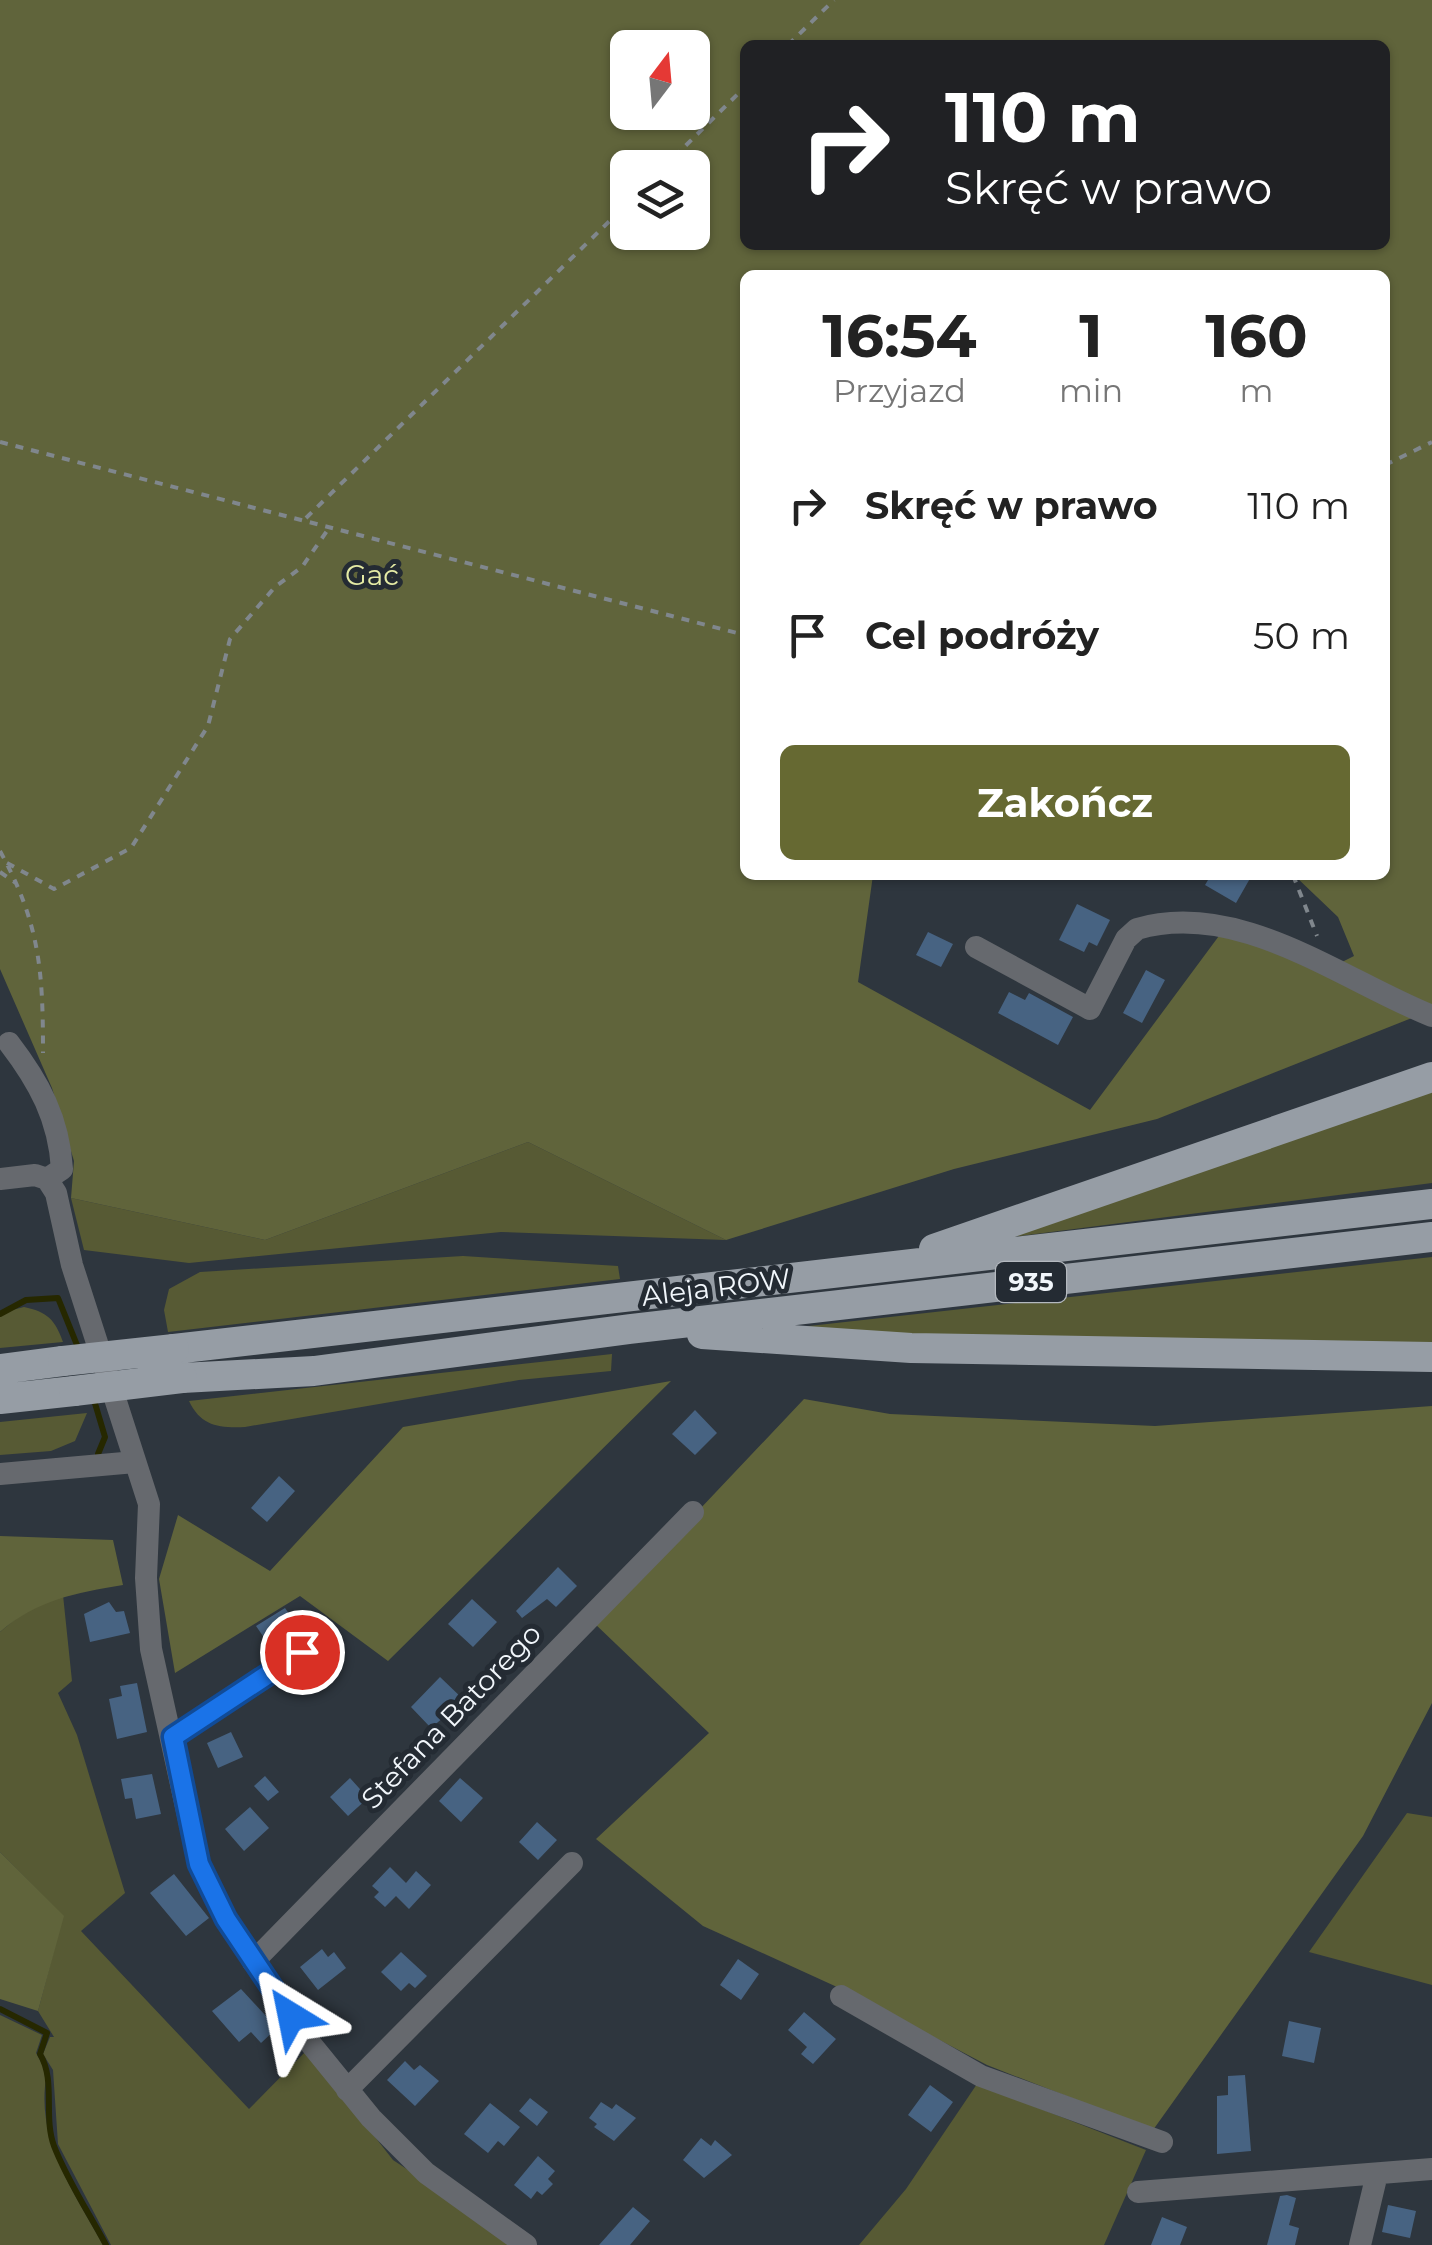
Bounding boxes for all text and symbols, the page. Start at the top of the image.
north arrow [610,30,710,130]
map controls [610,30,710,250]
text: 110 m [945,74,1141,160]
icon: right [780,80,910,210]
button: layers [610,150,710,250]
text: Skręć w prawo [945,160,1272,215]
text: 16:54 [822,299,977,372]
text: 1 [1079,299,1103,372]
text: 160 [1205,299,1308,372]
text: Przyjazd [833,371,966,410]
text: min [1059,371,1123,410]
text: m [1240,371,1274,410]
icon: right [780,478,835,533]
text: Skręć w prawo [865,482,1158,529]
text: 110 m [1247,482,1350,529]
park label: Gać [345,558,399,592]
icon: arrive [780,608,835,663]
text: Cel podróży [865,612,1099,659]
text: 50 m [1253,612,1350,659]
button: Zakończ [780,745,1350,860]
street label: Aleja ROW [639,1261,793,1313]
road number: 935 [996,1262,1066,1302]
pin [260,1610,345,1695]
street label: Stefana Batorego [354,1616,548,1816]
icon: arrive [275,1625,330,1680]
position arrow [239,1964,343,2068]

